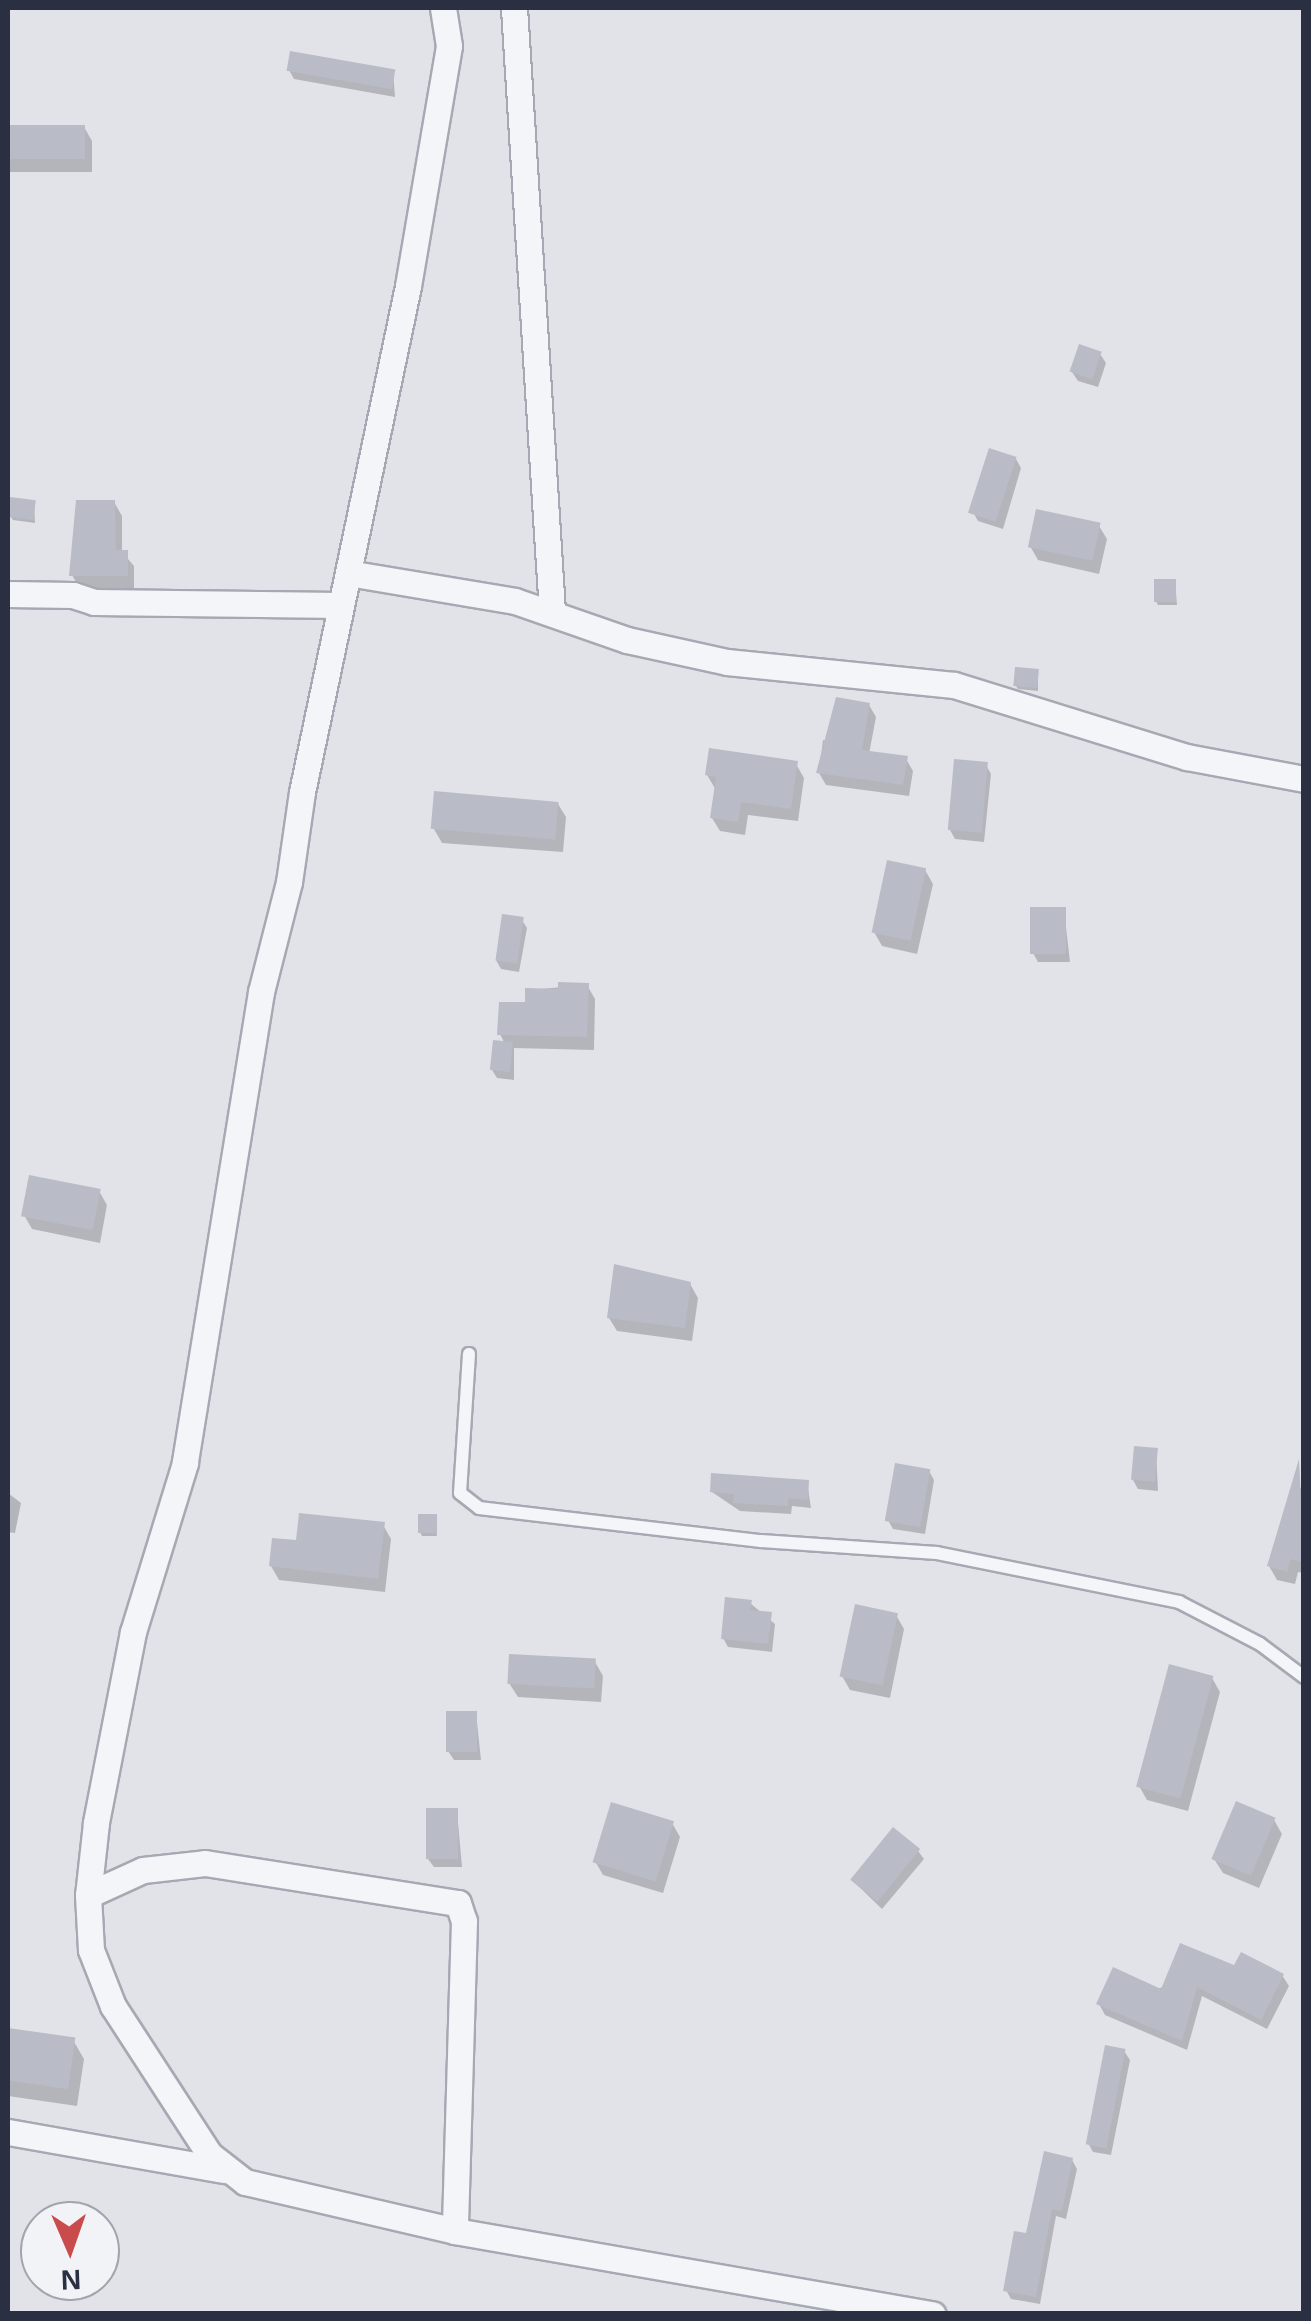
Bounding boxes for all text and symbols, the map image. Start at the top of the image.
north arrow [20,2201,120,2301]
text: N [60,2264,82,2295]

